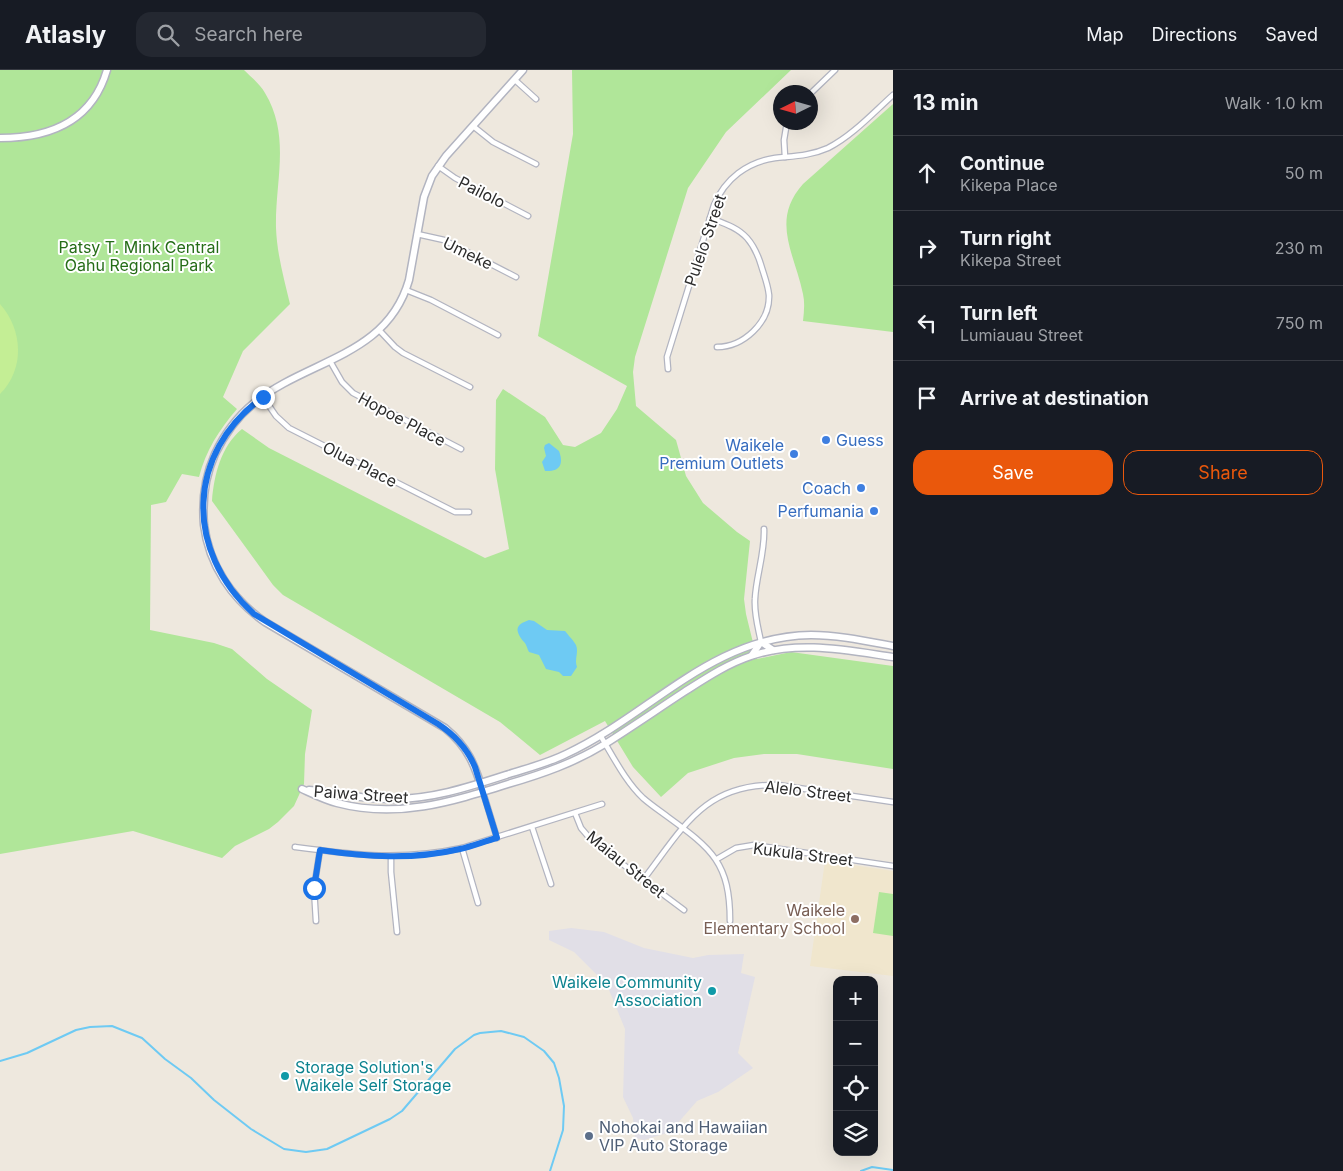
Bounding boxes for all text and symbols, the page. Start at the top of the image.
search box [136,12,486,57]
text: Atlasly [25,20,106,49]
icon: search [154,21,182,49]
text: Search here [194,23,303,46]
text: Map [1086,24,1124,45]
text: Directions [1152,24,1237,45]
text: Saved [1265,24,1318,45]
north arrow [773,85,818,130]
text: 13 min [913,90,979,115]
text: Walk · 1.0 km [1225,93,1323,113]
text: Continue [960,152,1045,175]
icon: ahead [913,159,941,187]
text: 50 m [1285,163,1323,183]
street label: Pailolo [455,172,509,212]
text: Kikepa Place [960,175,1058,195]
street label: Pulelo Street [680,191,730,289]
text: Turn right [960,227,1051,250]
street label: Umeke [440,232,496,274]
icon: right [913,234,941,262]
park label: Patsy T. Mink Central Oahu Regional Park [59,237,219,275]
text: 230 m [1275,238,1323,258]
text: Kikepa Street [960,250,1061,270]
text: Turn left [960,302,1038,325]
icon: left [913,309,941,337]
text: 750 m [1276,313,1323,333]
text: Lumiauau Street [960,325,1083,345]
icon: arrive [913,384,941,412]
route end [252,386,275,409]
text: Arrive at destination [960,387,1149,410]
street label: Hopoe Place [355,388,449,450]
place label: Guess [836,430,884,450]
marker: Guess [820,434,832,446]
place label: Waikele Premium Outlets [659,435,784,473]
street label: Olua Place [320,437,400,491]
marker: Waikele Premium Outlets [788,448,800,460]
button: Save [913,450,1113,495]
button: Share [1123,450,1323,495]
place label: Coach [802,478,851,498]
marker: Coach [855,482,867,494]
place label: Perfumania [778,501,864,521]
marker: Perfumania [868,505,880,517]
street label: Alelo Street [763,776,853,806]
street label: Paiwa Street [313,781,409,807]
street label: Maiau Street [583,826,669,902]
street label: Kukula Street [752,838,854,870]
route start [303,877,326,900]
place label: Waikele Elementary School [703,900,845,938]
marker: Waikele Elementary School [849,913,861,925]
place label: Waikele Community Association [552,972,702,1010]
map controls [833,976,878,1156]
button: + [833,976,878,1021]
marker: Waikele Community Association [706,985,718,997]
button: − [833,1021,878,1066]
place label: Storage Solution's Waikele Self Storage [295,1057,451,1095]
button: locate [833,1066,878,1111]
marker: Storage Solution's Waikele Self Storage [279,1070,291,1082]
button: layers [833,1111,878,1156]
place label: Nohokai and Hawaiian VIP Auto Storage [599,1117,768,1155]
marker: Nohokai and Hawaiian VIP Auto Storage [583,1130,595,1142]

